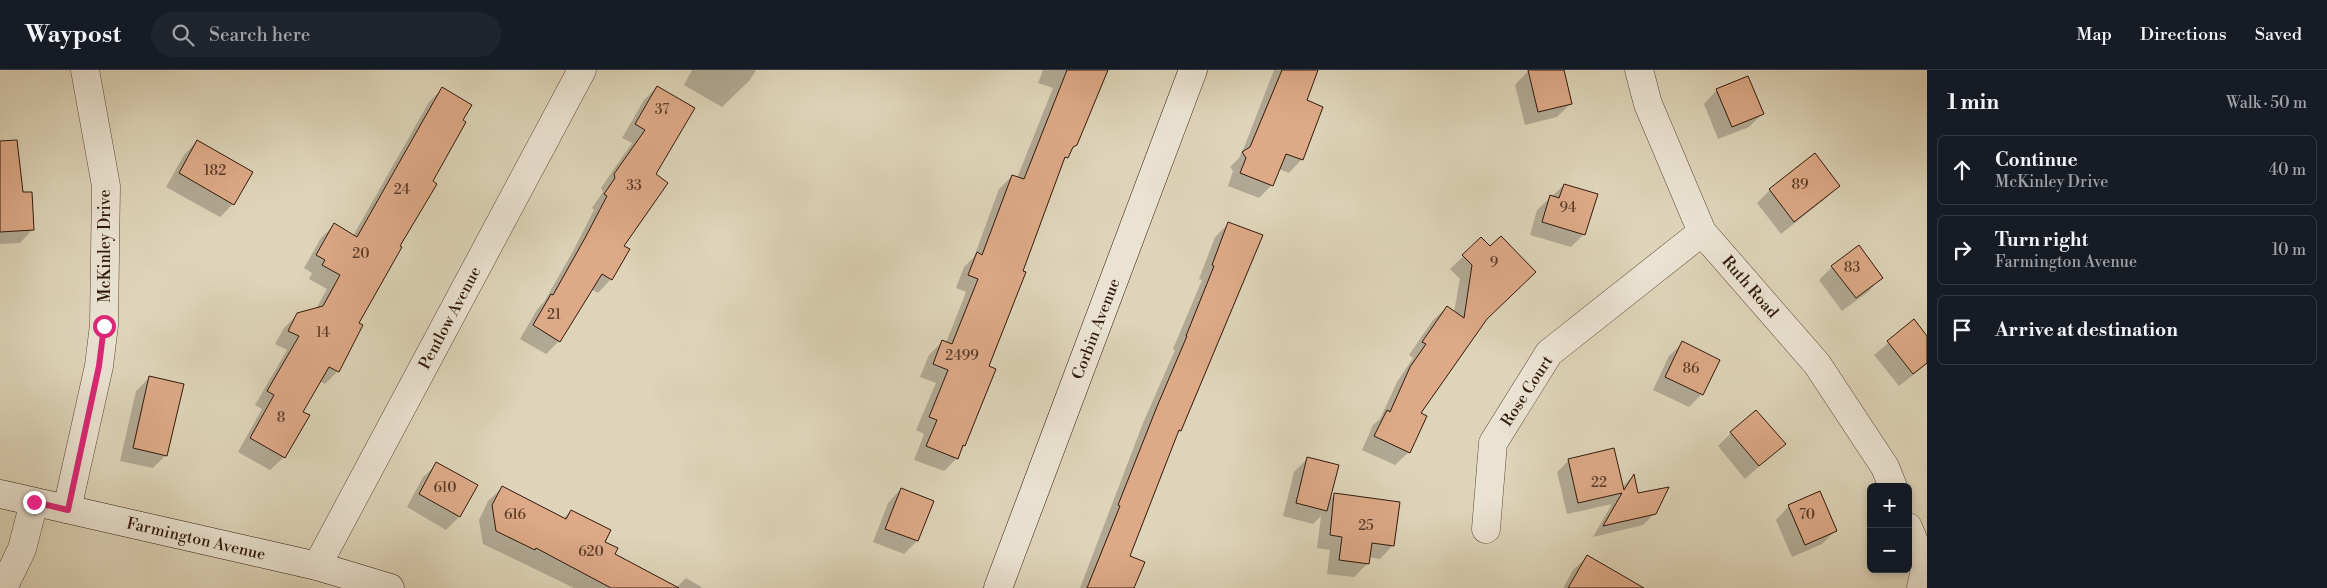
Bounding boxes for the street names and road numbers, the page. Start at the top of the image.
street label: McKinley Drive [95,189,115,303]
street label: Ruth Road [1718,252,1782,322]
street label: Pentlow Avenue [414,263,486,373]
street label: Corbin Avenue [1068,276,1124,382]
street label: Rose Court [1497,352,1557,430]
street label: Farmington Avenue [125,513,267,565]

